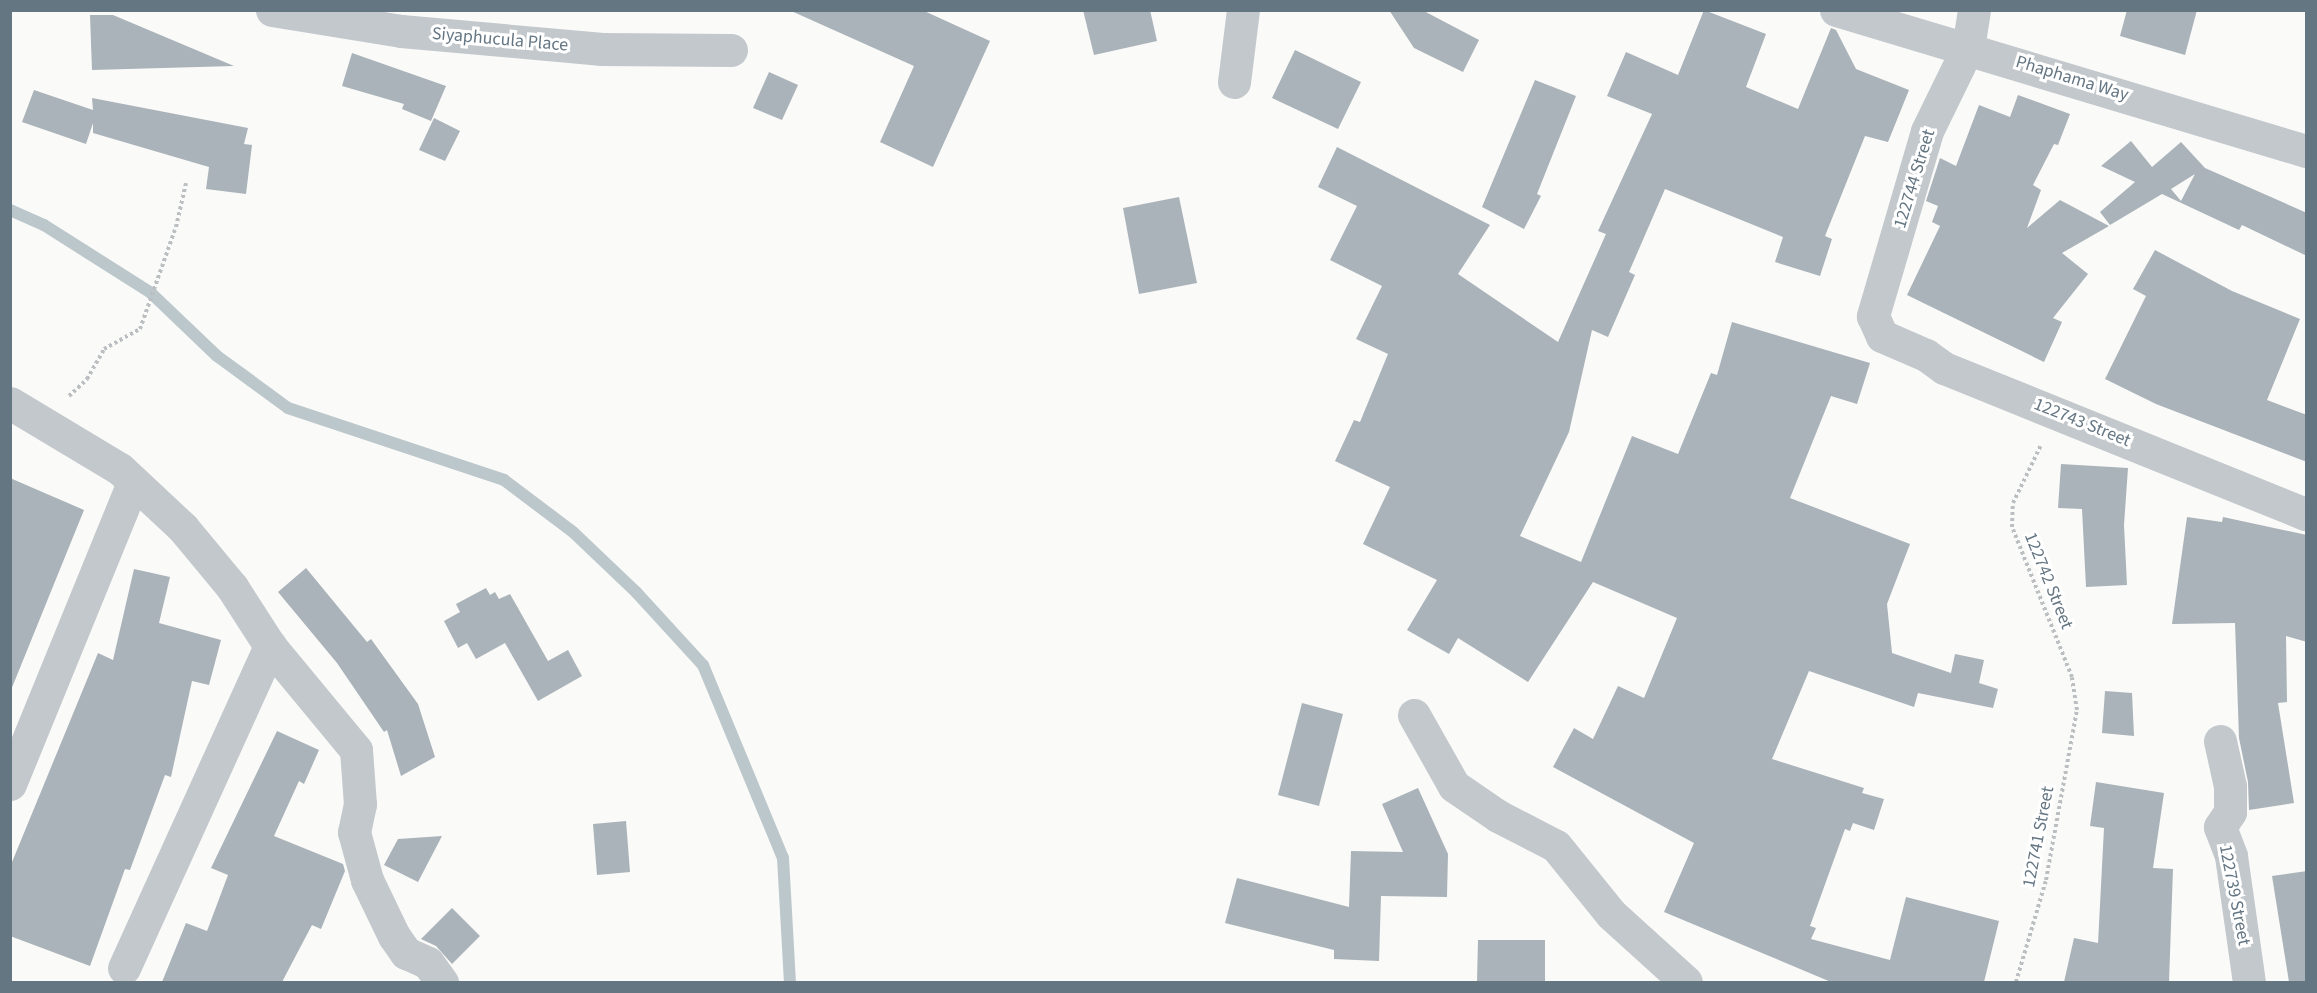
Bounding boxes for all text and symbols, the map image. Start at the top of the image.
street label: Siyaphucula Place [431,23,569,57]
street label: Phaphama Way [2013,52,2131,106]
street label: 122744 Street [1890,127,1940,231]
street label: 122743 Street [2030,394,2134,452]
street label: 122742 Street [2019,529,2077,633]
street label: 122741 Street [2019,785,2059,889]
street label: 122739 Street [2214,843,2254,947]

